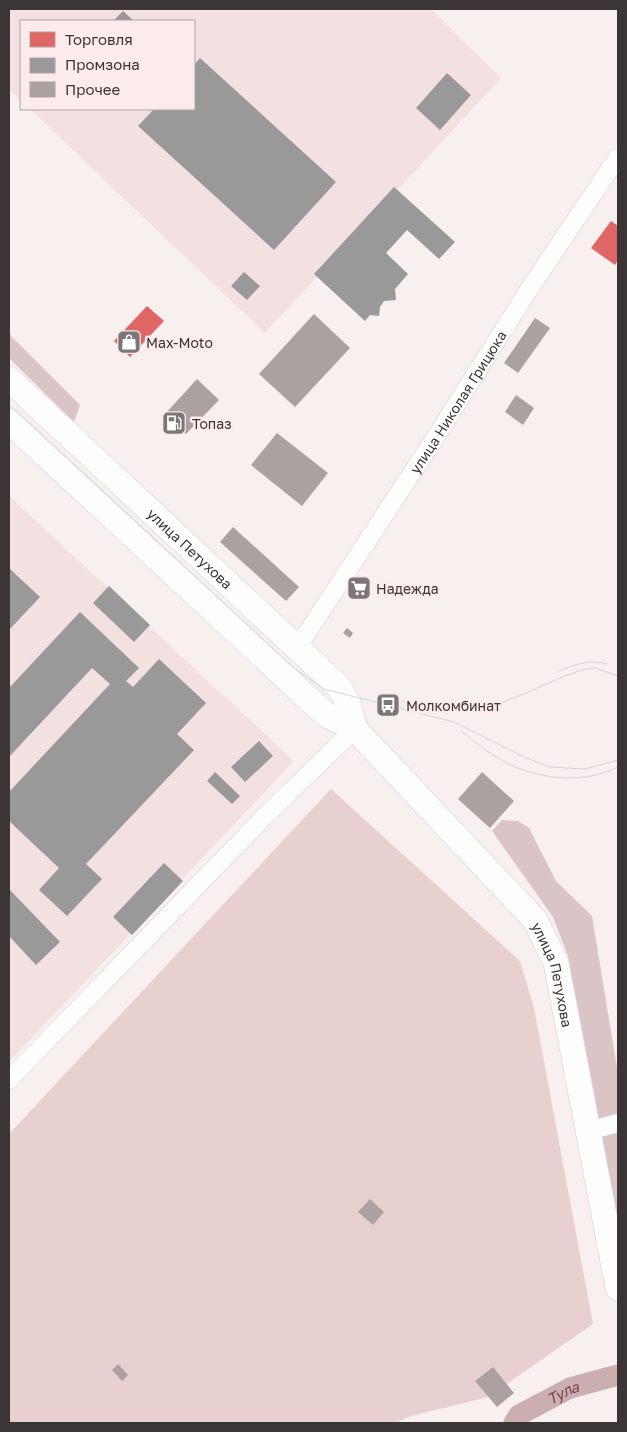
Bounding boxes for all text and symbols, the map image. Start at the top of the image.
legend [20,20,195,110]
text: Торговля [65,30,133,48]
text: Промзона [65,55,140,73]
text: Прочее [65,80,121,98]
street label: улица Николая Грицюка [406,327,509,476]
shop icon: Max-Moto [116,329,142,355]
place label: Max-Moto [146,334,213,351]
fuel station icon: Топаз [161,410,187,436]
place label: Топаз [192,415,231,432]
street label: улица Петухова [144,505,236,592]
supermarket icon: Надежда [346,575,372,601]
place label: Надежда [376,580,439,597]
bus stop icon: Молкомбинат [375,692,401,718]
place label: Молкомбинат [406,697,501,714]
street label: улица Петухова [529,919,577,1029]
water label: Тула [544,1377,581,1408]

